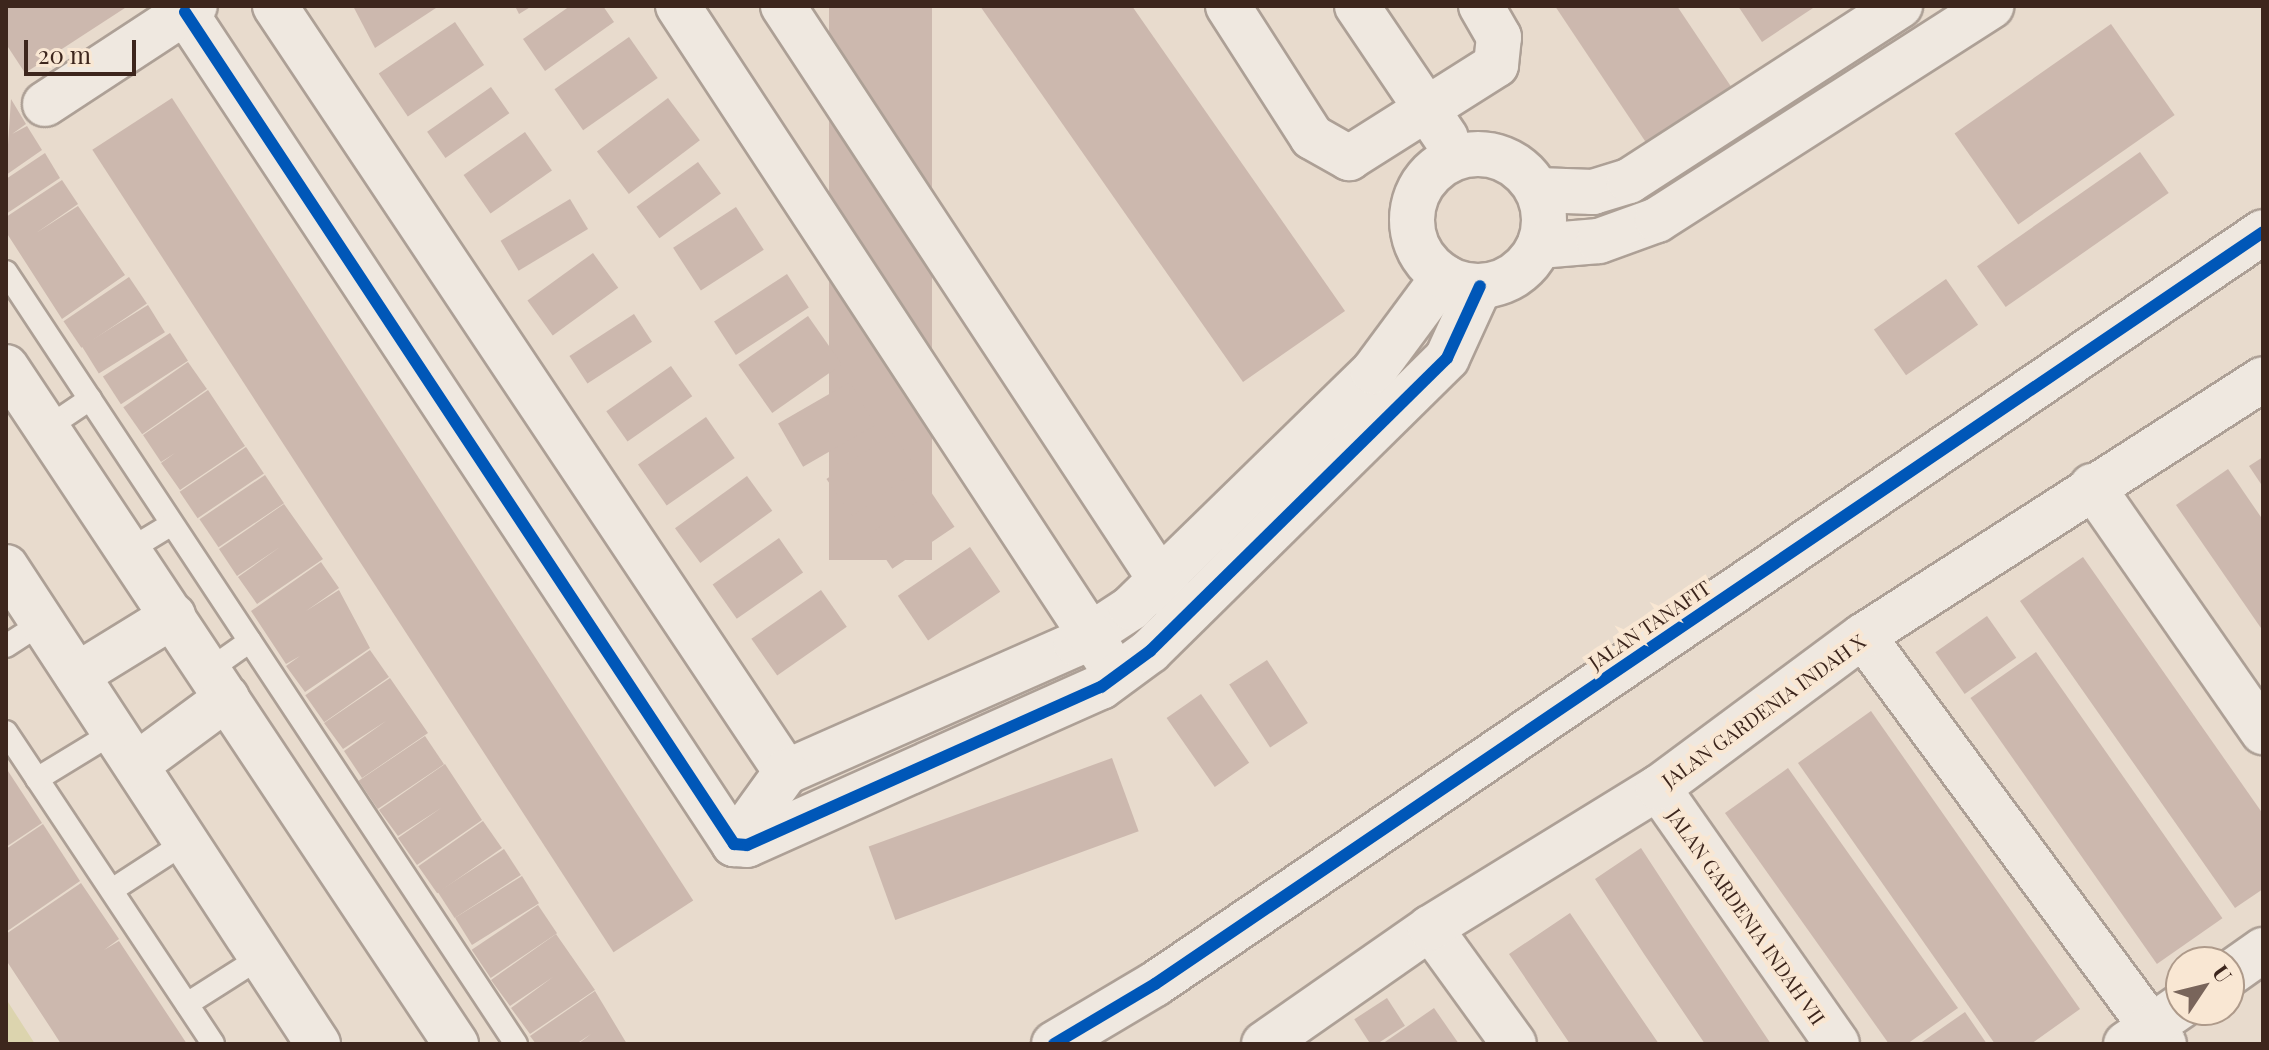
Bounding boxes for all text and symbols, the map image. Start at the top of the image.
scale bar [28,24,140,74]
text: 20 m [38,38,91,70]
street label: JALAN TANAFIT [1583,574,1715,674]
street label: JALAN GARDENIA INDAH X [1657,628,1869,792]
street label: JALAN GARDENIA INDAH VII [1663,803,1831,1029]
north arrow [2165,946,2245,1026]
text: U [2206,959,2240,988]

